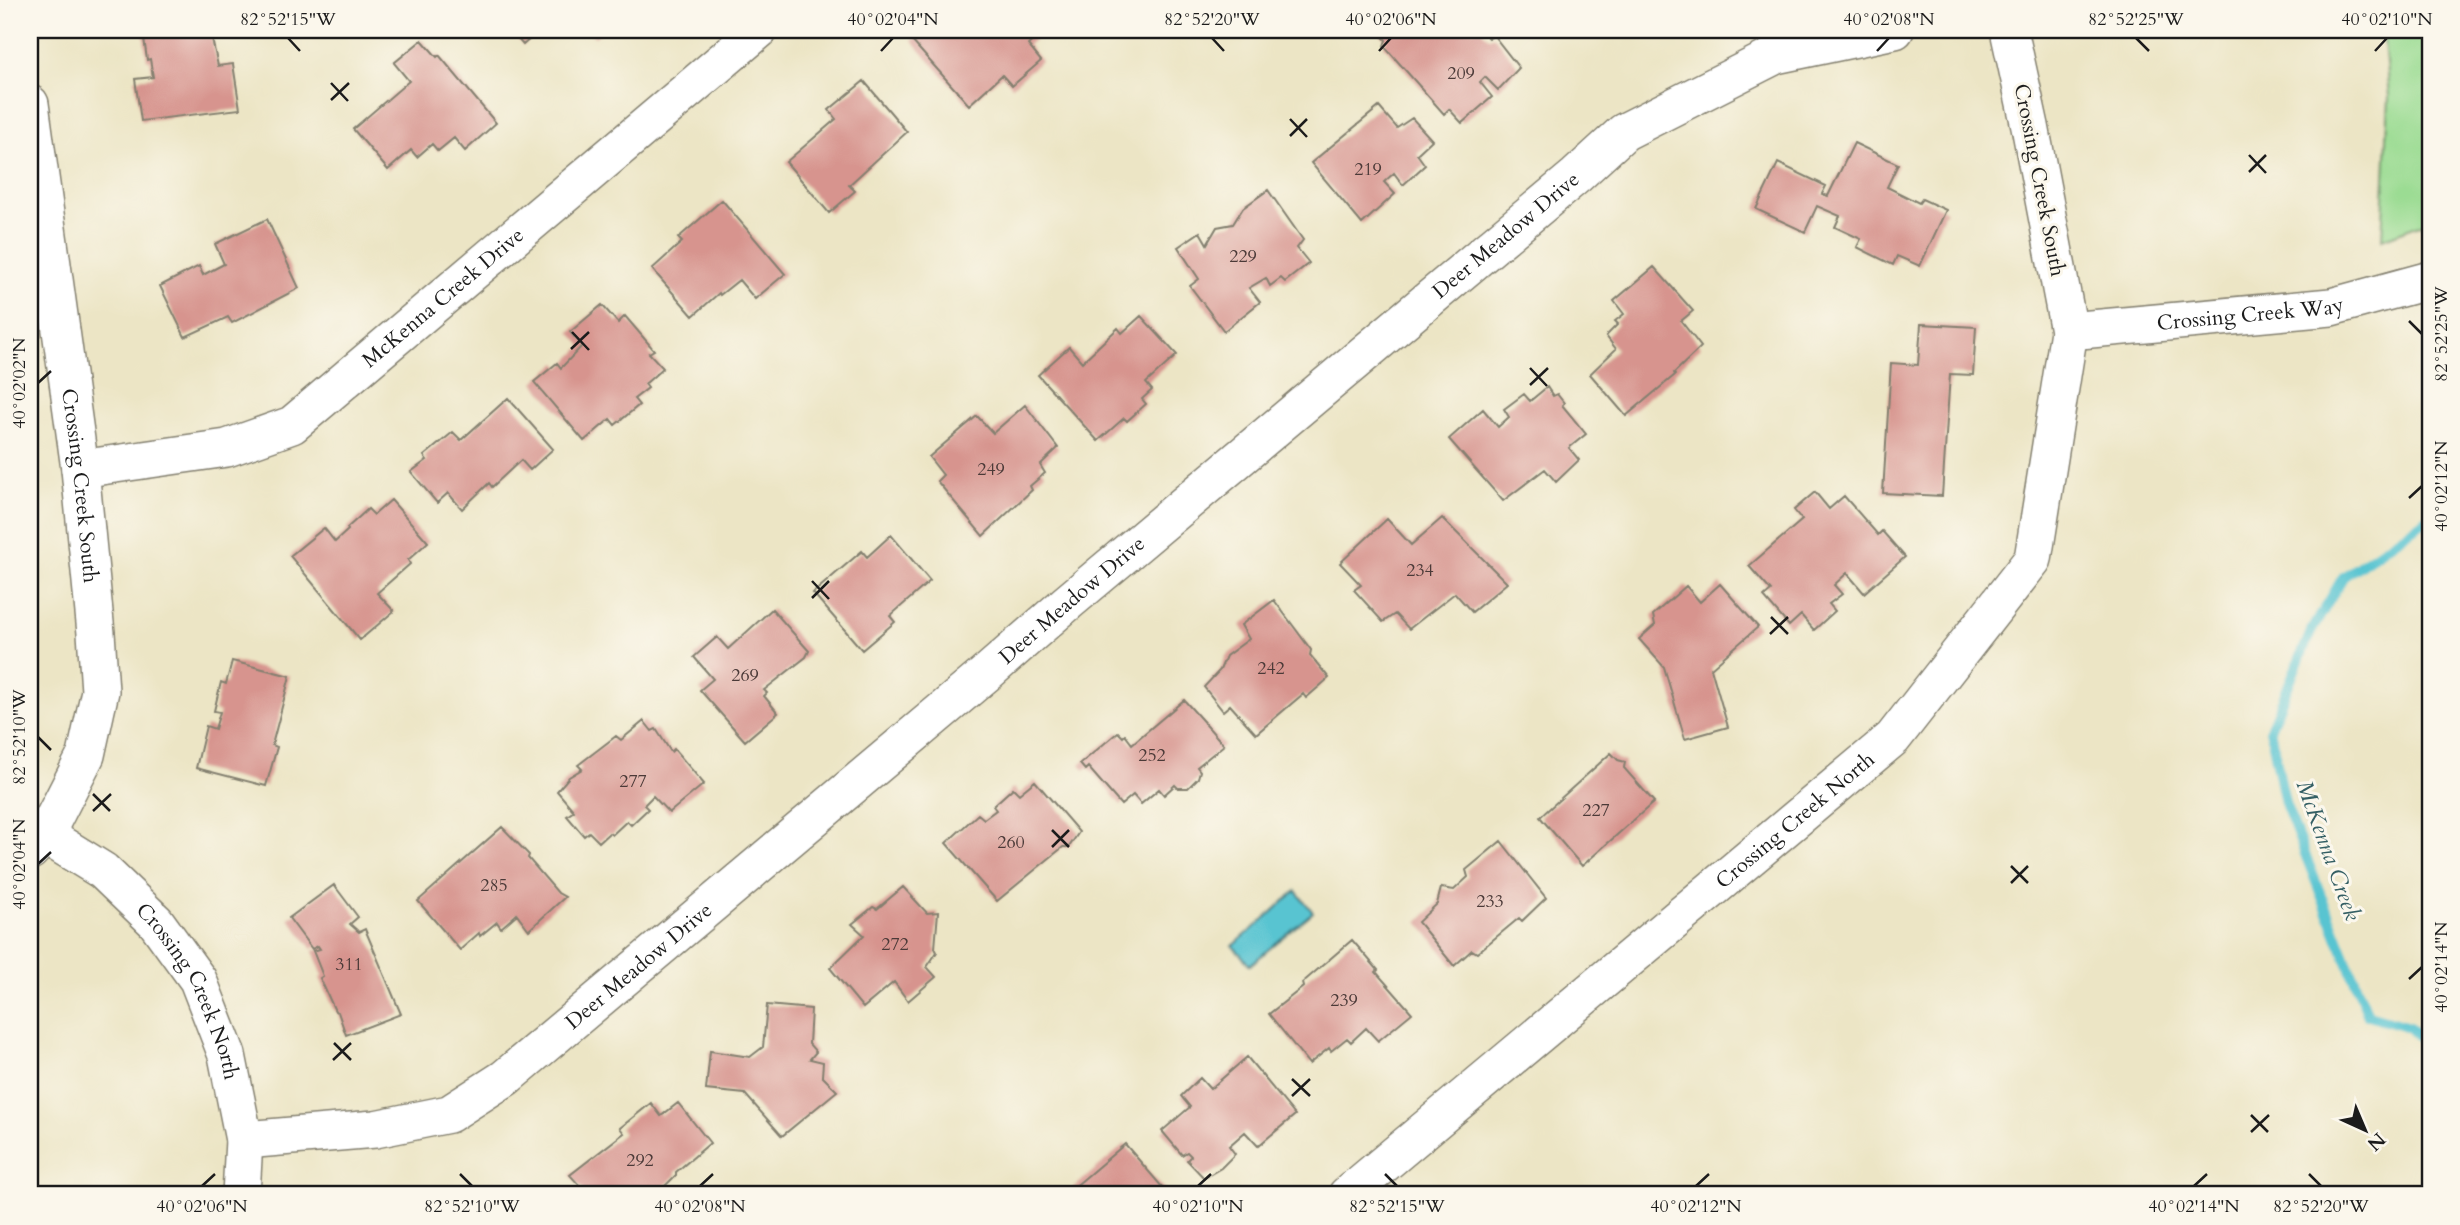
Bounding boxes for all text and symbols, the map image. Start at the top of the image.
text: 82°52'15"W [240,7,336,32]
text: 40°02'04"N [847,7,939,32]
text: 82°52'20"W [1164,7,1260,32]
text: 40°02'06"N [1345,7,1437,32]
text: 40°02'08"N [1843,7,1935,32]
text: 82°52'25"W [2088,7,2184,32]
text: 40°02'10"N [2341,7,2433,32]
house number: 209 [1447,61,1475,86]
street label: Crossing Creek South [2007,81,2072,279]
house number: 219 [1354,157,1382,182]
street label: Deer Meadow Drive [1426,165,1586,306]
street label: McKenna Creek Drive [356,221,530,375]
house number: 229 [1229,244,1257,269]
text: 82°52'25"W [2429,286,2454,382]
street label: Crossing Creek Way [2156,290,2347,338]
text: 40°02'02"N [7,337,32,429]
street label: Crossing Creek South [54,387,105,585]
text: 40°02'12"N [2429,440,2454,532]
house number: 249 [977,457,1005,482]
street label: Deer Meadow Drive [993,530,1151,671]
house number: 234 [1406,558,1434,583]
house number: 242 [1257,656,1285,681]
house number: 269 [731,663,759,688]
text: 82°52'10"W [7,689,32,785]
house number: 252 [1138,743,1166,768]
street label: Crossing Creek North [1709,745,1881,896]
house number: 277 [619,769,647,794]
water label: McKenna Creek [2289,776,2369,925]
house number: 227 [1582,798,1610,823]
text: 40°02'04"N [7,818,32,910]
house number: 260 [997,830,1025,855]
house number: 285 [480,873,508,898]
house number: 233 [1476,889,1504,914]
street label: Crossing Creek North [129,896,246,1083]
street label: Deer Meadow Drive [559,896,719,1036]
text: 40°02'14"N [2429,921,2454,1013]
house number: 272 [881,932,909,957]
house number: 311 [335,952,363,977]
house number: 239 [1330,988,1358,1013]
north arrow [2330,1096,2400,1166]
text: N [2361,1126,2391,1157]
house number: 292 [626,1148,654,1173]
text: 40°02'06"N [156,1194,248,1219]
text: 82°52'10"W [424,1194,520,1219]
text: 40°02'08"N [654,1194,746,1219]
text: 40°02'10"N [1152,1194,1244,1219]
text: 82°52'15"W [1349,1194,1445,1219]
text: 40°02'12"N [1650,1194,1742,1219]
text: 40°02'14"N [2148,1194,2240,1219]
text: 82°52'20"W [2273,1194,2369,1219]

